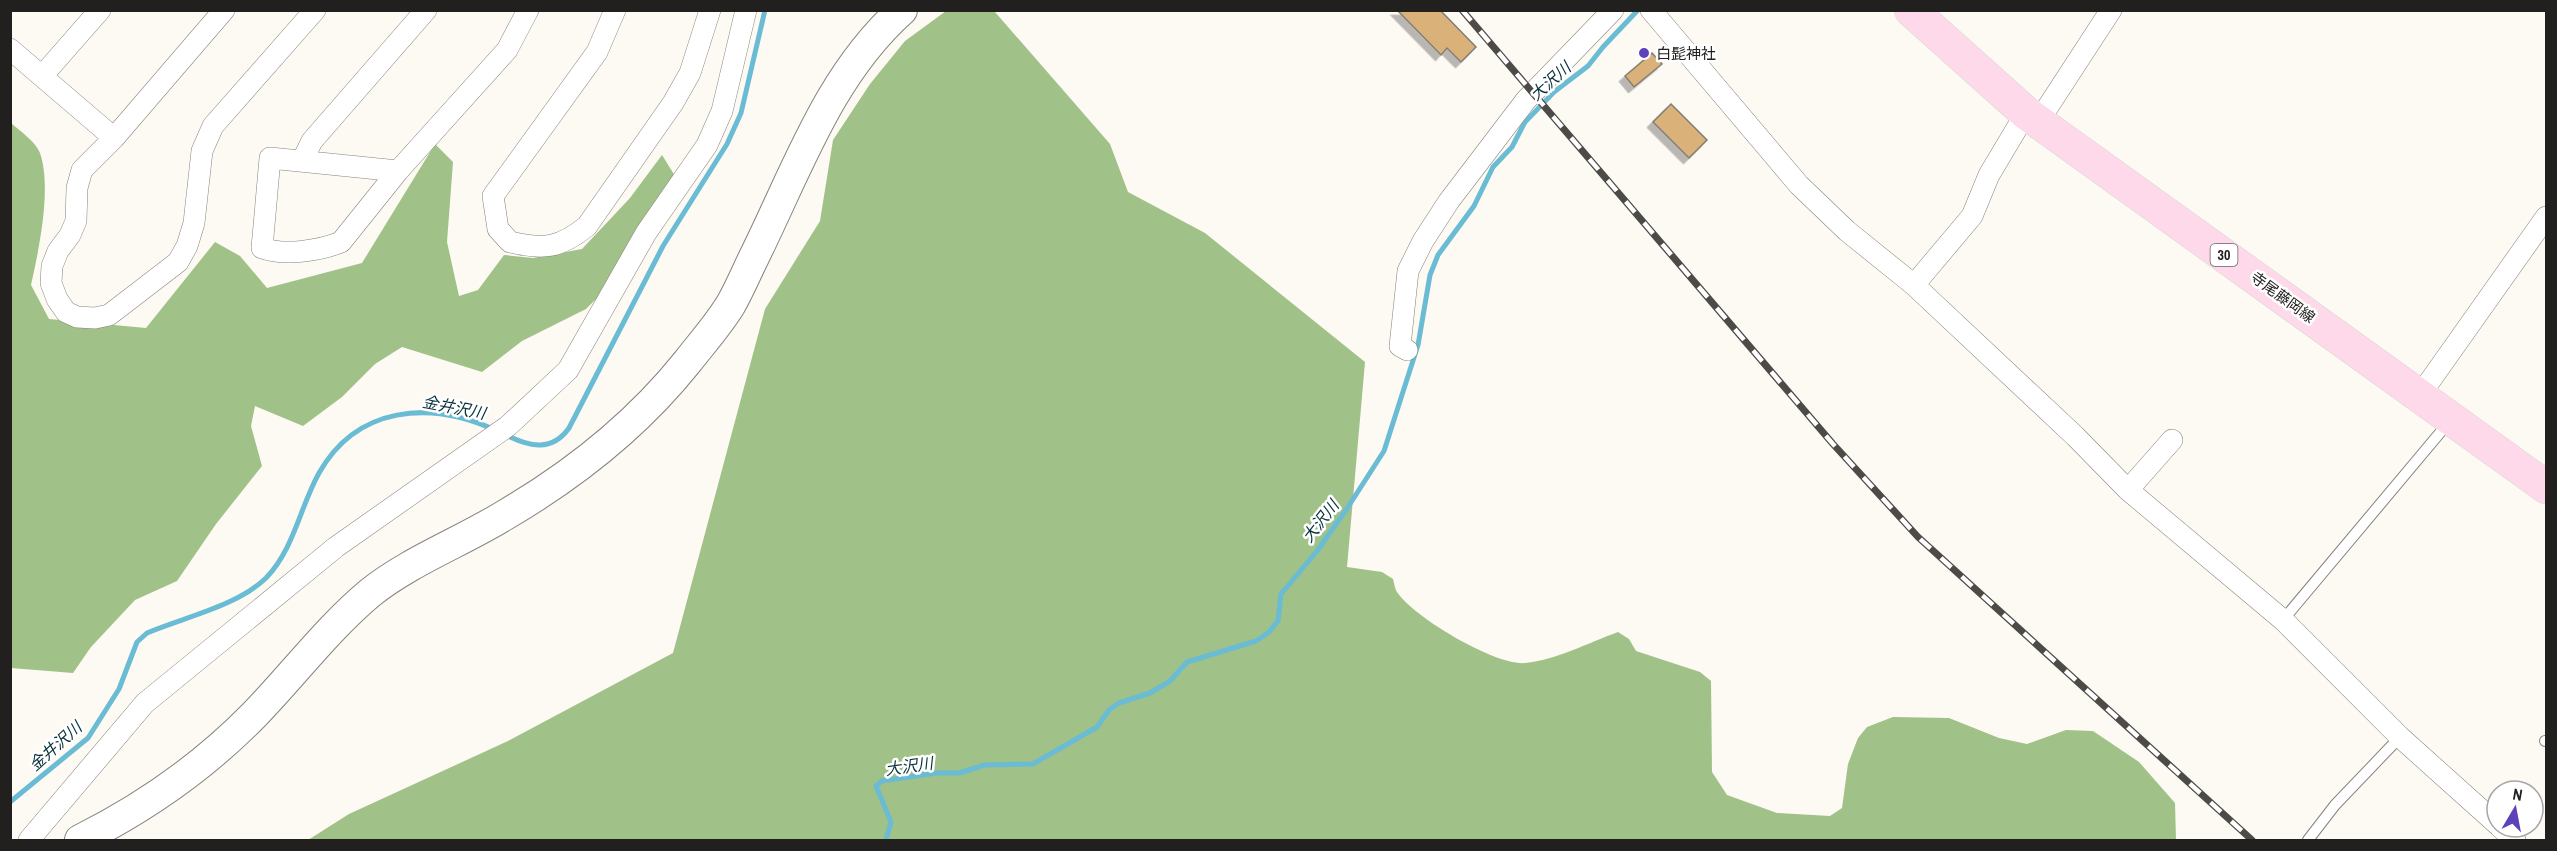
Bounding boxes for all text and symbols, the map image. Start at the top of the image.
place label: 白髭神社 [1656,43,1716,64]
marker: 白髭神社 [1637,46,1651,60]
water label: 大沢川 [1525,55,1577,105]
road number: 30 [2210,244,2238,266]
street label: 寺尾藤岡線 [2246,266,2320,328]
water label: 金井沢川 [420,390,489,424]
water label: 大沢川 [1297,494,1345,547]
water label: 金井沢川 [24,715,88,776]
water label: 大沢川 [884,751,936,780]
north arrow [2485,779,2545,839]
text: N [2511,783,2524,806]

